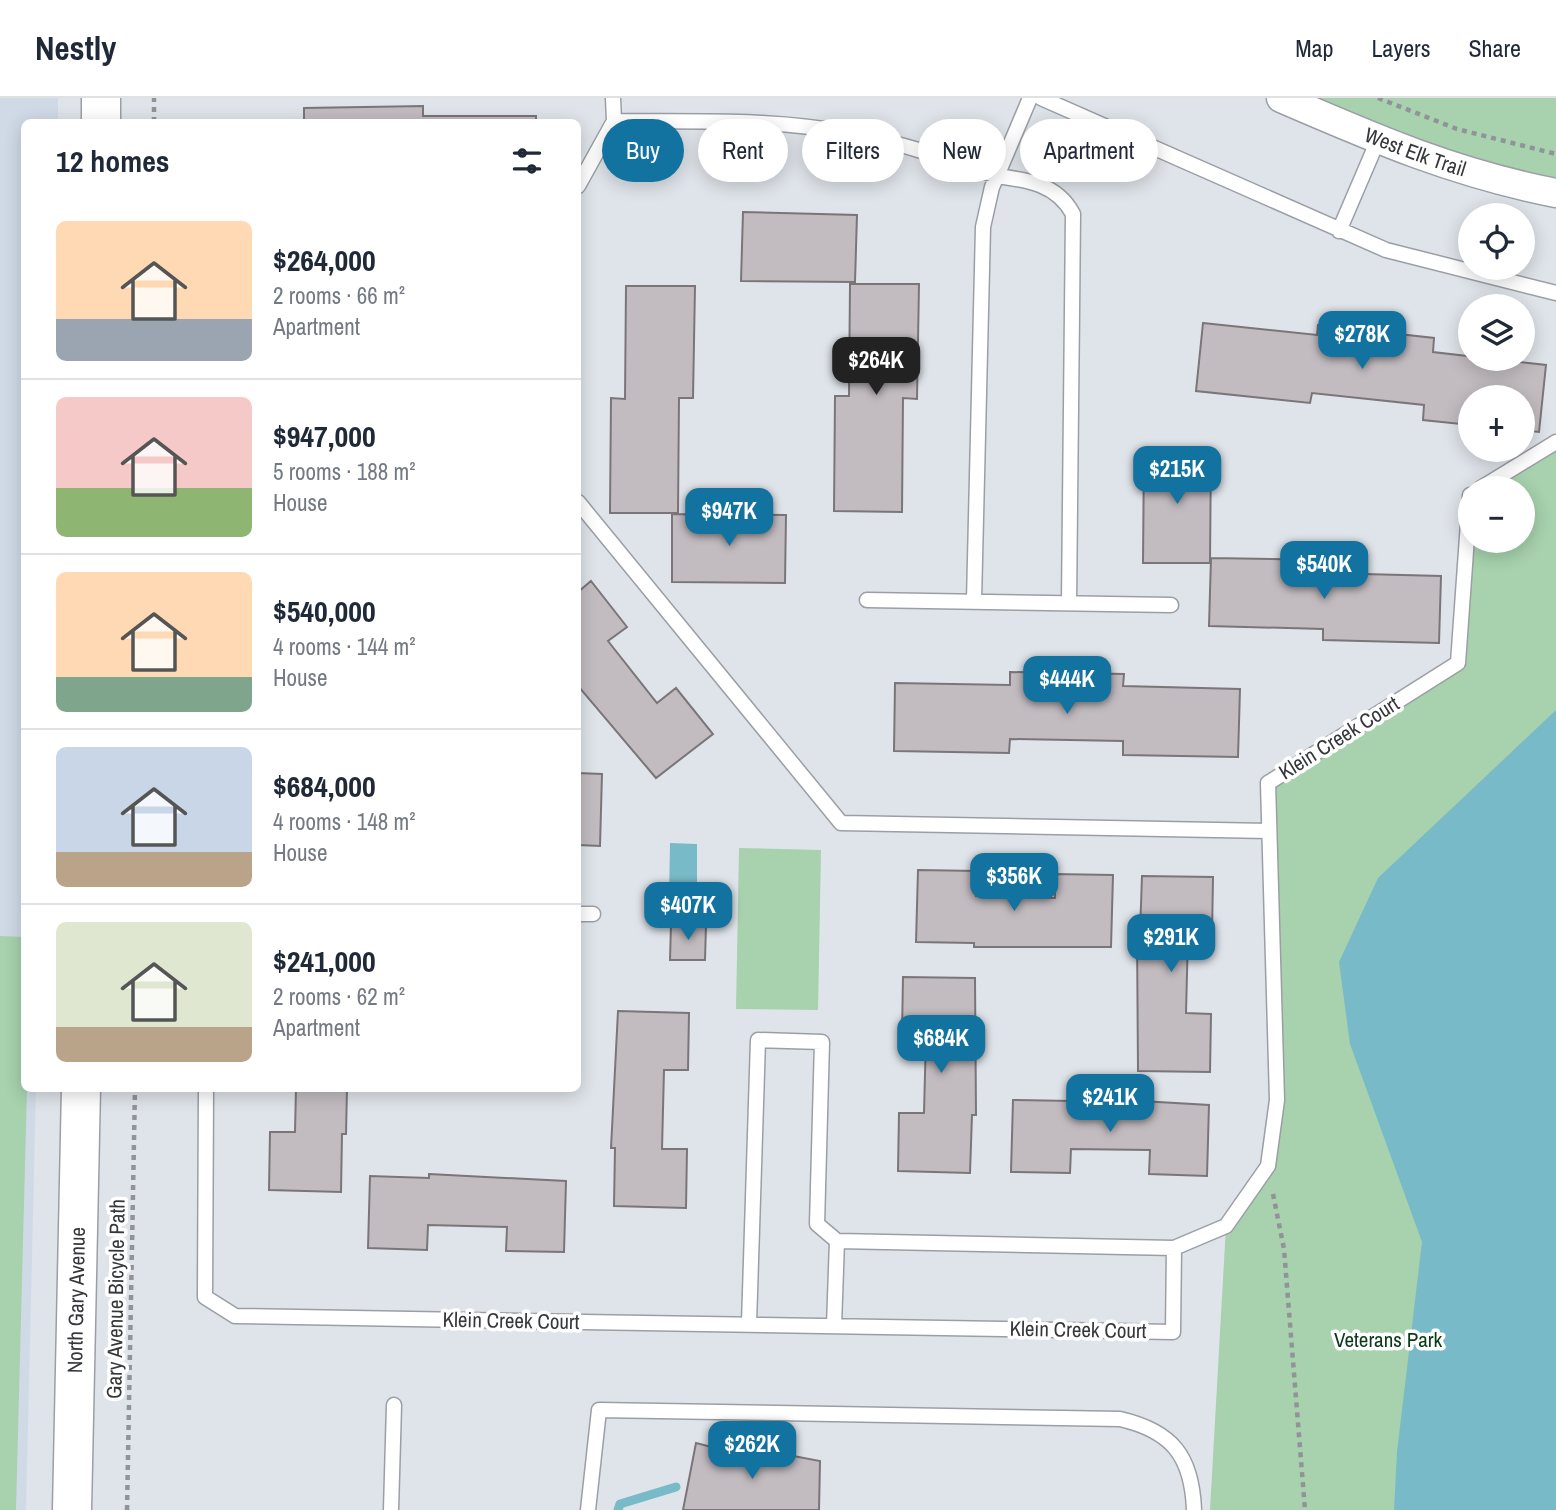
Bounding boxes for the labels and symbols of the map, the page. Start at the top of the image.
street label: West Elk Trail [1361,120,1470,183]
pin: $278K [1313,312,1411,371]
pin: $264K [827,338,925,397]
pin: $215K [1128,446,1226,506]
pin: $947K [680,489,778,548]
pin: $540K [1275,542,1373,601]
pin: $444K [1018,656,1116,716]
street label: Klein Creek Court [1273,689,1405,786]
pin: $356K [965,854,1063,913]
pin: $407K [639,882,737,942]
pin: $291K [1122,914,1220,974]
pin: $684K [892,1016,990,1075]
pin: $241K [1061,1074,1159,1134]
street label: Gary Avenue Bicycle Path [99,1199,132,1399]
street label: North Gary Avenue [60,1227,92,1373]
street label: Klein Creek Court [442,1305,580,1336]
street label: Klein Creek Court [1009,1314,1147,1345]
park label: Veterans Park [1334,1325,1442,1354]
pin: $262K [703,1422,801,1481]

